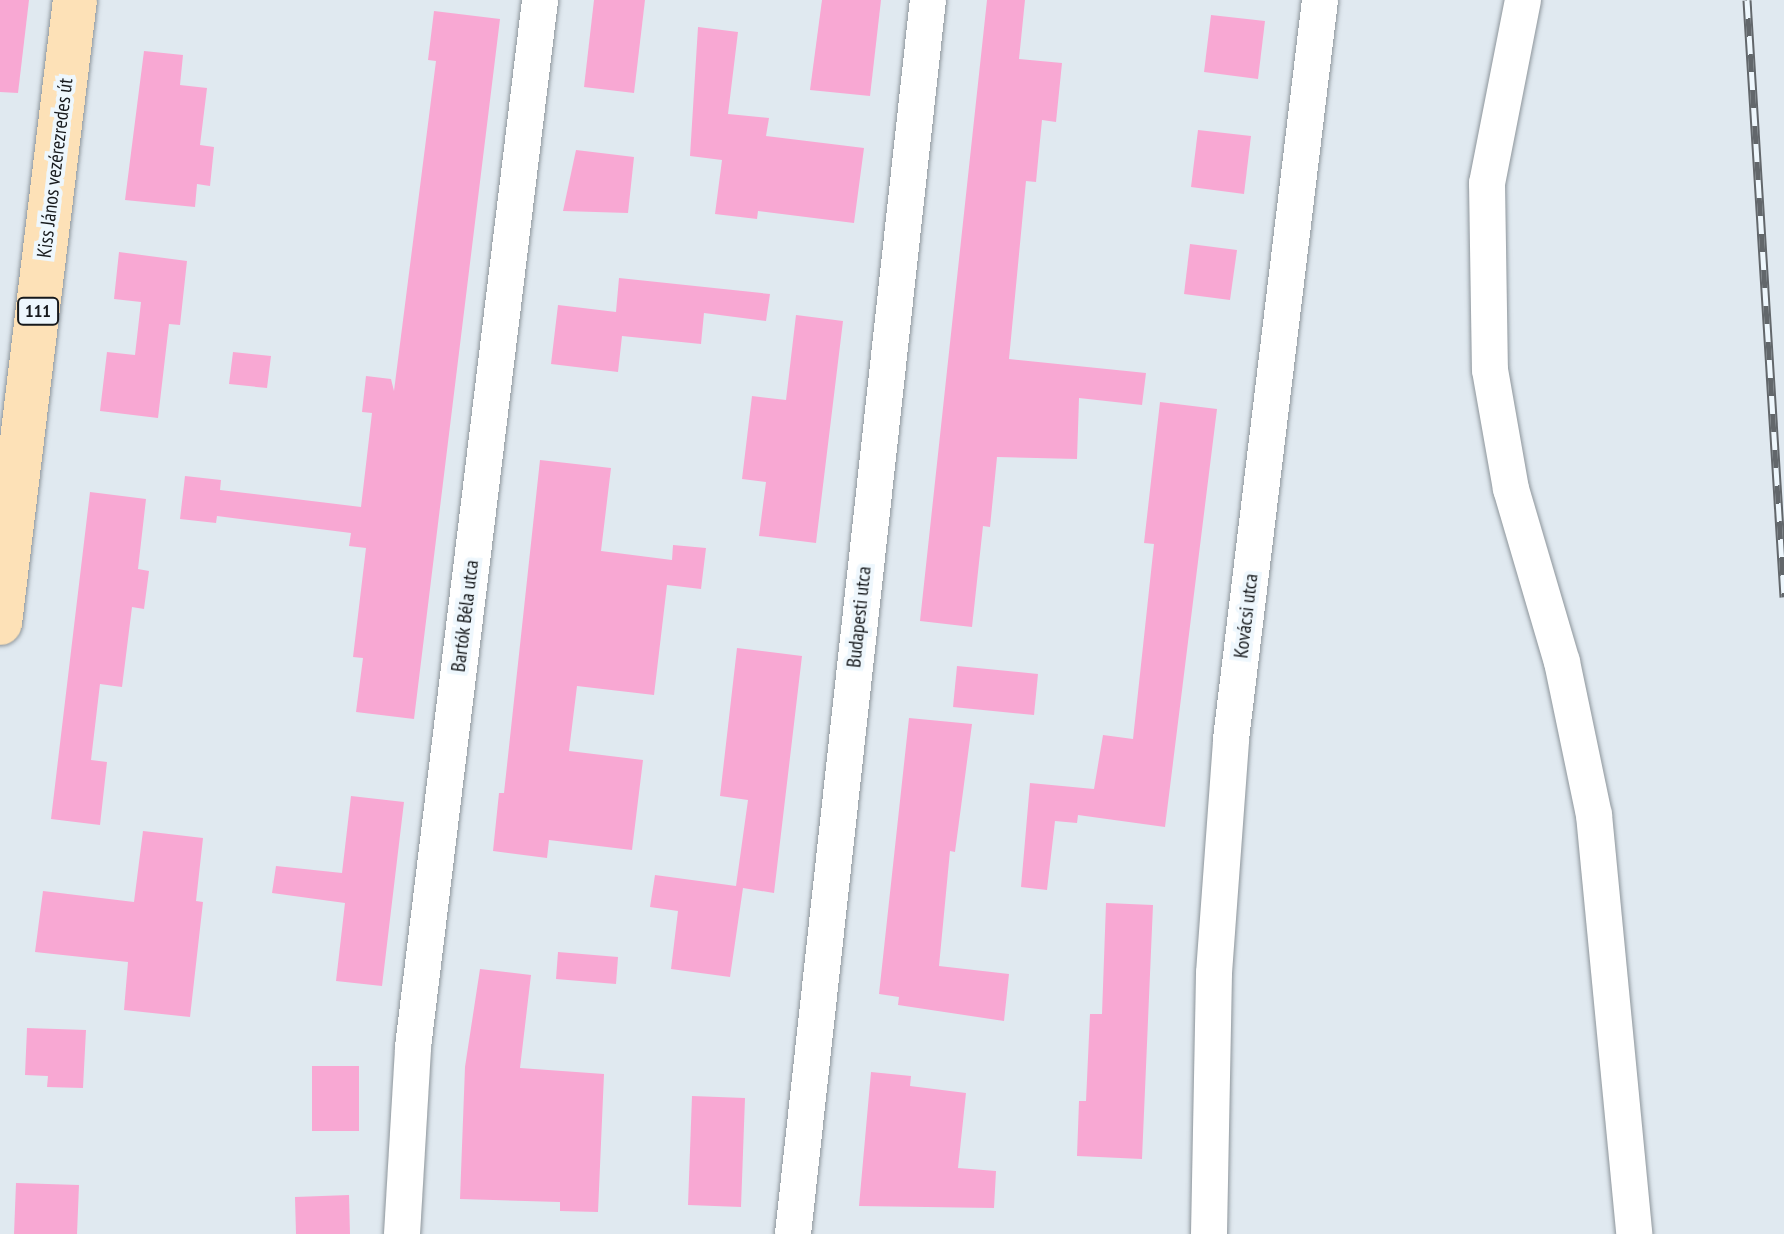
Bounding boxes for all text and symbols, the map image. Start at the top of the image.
street label: Kiss János vezérezredes út [32,77,78,259]
road number: 111 [16,297,60,325]
street label: Bartók Béla utca [446,558,484,674]
street label: Budapesti utca [842,565,876,669]
street label: Kovácsi utca [1229,572,1263,660]

